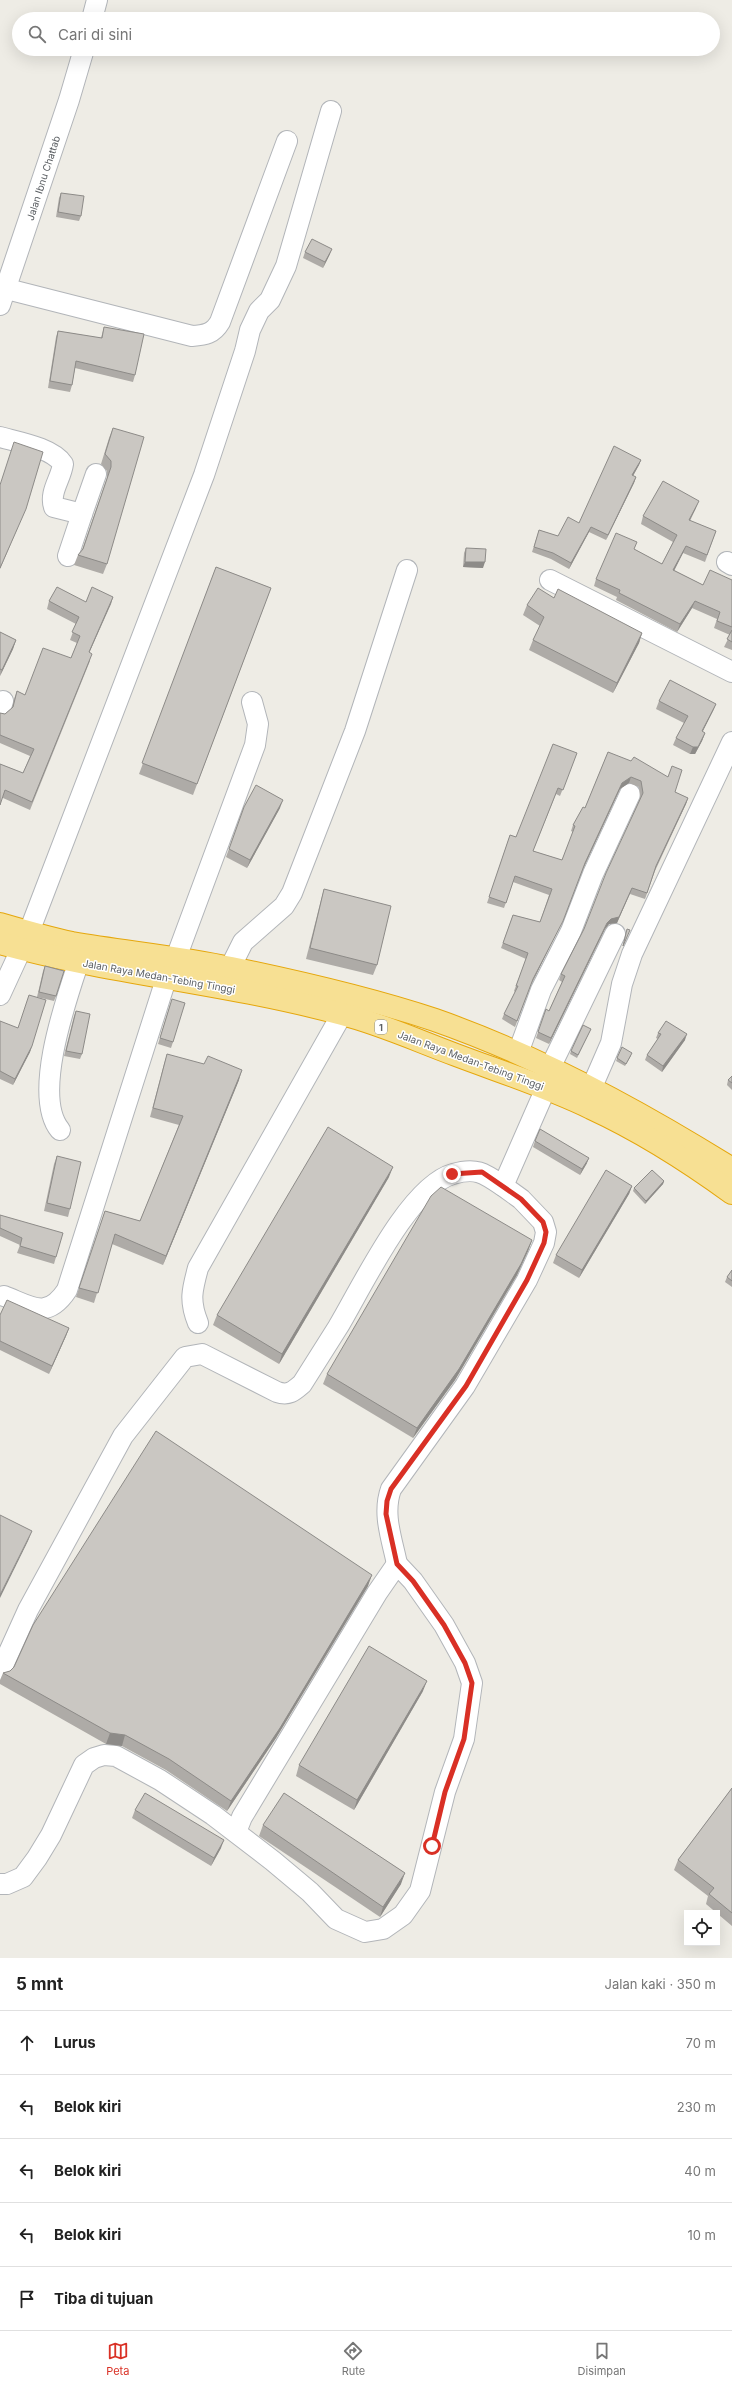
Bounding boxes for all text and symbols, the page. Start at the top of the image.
search box [12,12,720,56]
icon: search [26,23,48,45]
text: Cari di sini [58,25,132,44]
street label: Jalan Ibnu Chattab [24,134,62,222]
street label: Jalan Raya Medan-Tebing Tinggi [82,957,236,995]
road number: 1 [375,1020,387,1034]
street label: Jalan Raya Medan-Tebing Tinggi [396,1028,546,1092]
route end [443,1165,461,1183]
route start [423,1837,441,1855]
map controls [684,1910,720,1946]
button: locate [684,1910,720,1946]
text: 5 mnt [16,1974,63,1994]
text: Jalan kaki · 350 m [605,1976,716,1992]
icon: ahead [16,2032,38,2054]
text: Lurus [54,2033,96,2052]
text: 70 m [686,2035,716,2051]
icon: left [16,2096,38,2118]
text: Belok kiri [54,2097,121,2116]
text: 230 m [677,2099,716,2115]
icon: left [16,2160,38,2182]
text: Belok kiri [54,2161,121,2180]
text: 40 m [684,2163,716,2179]
icon: left [16,2224,38,2246]
text: Belok kiri [54,2225,121,2244]
text: 10 m [687,2227,716,2243]
icon: arrive [16,2288,38,2310]
text: Tiba di tujuan [54,2289,153,2308]
tab: Peta [106,2340,129,2378]
tab: Rute [342,2340,365,2378]
tab: Disimpan [578,2340,626,2378]

